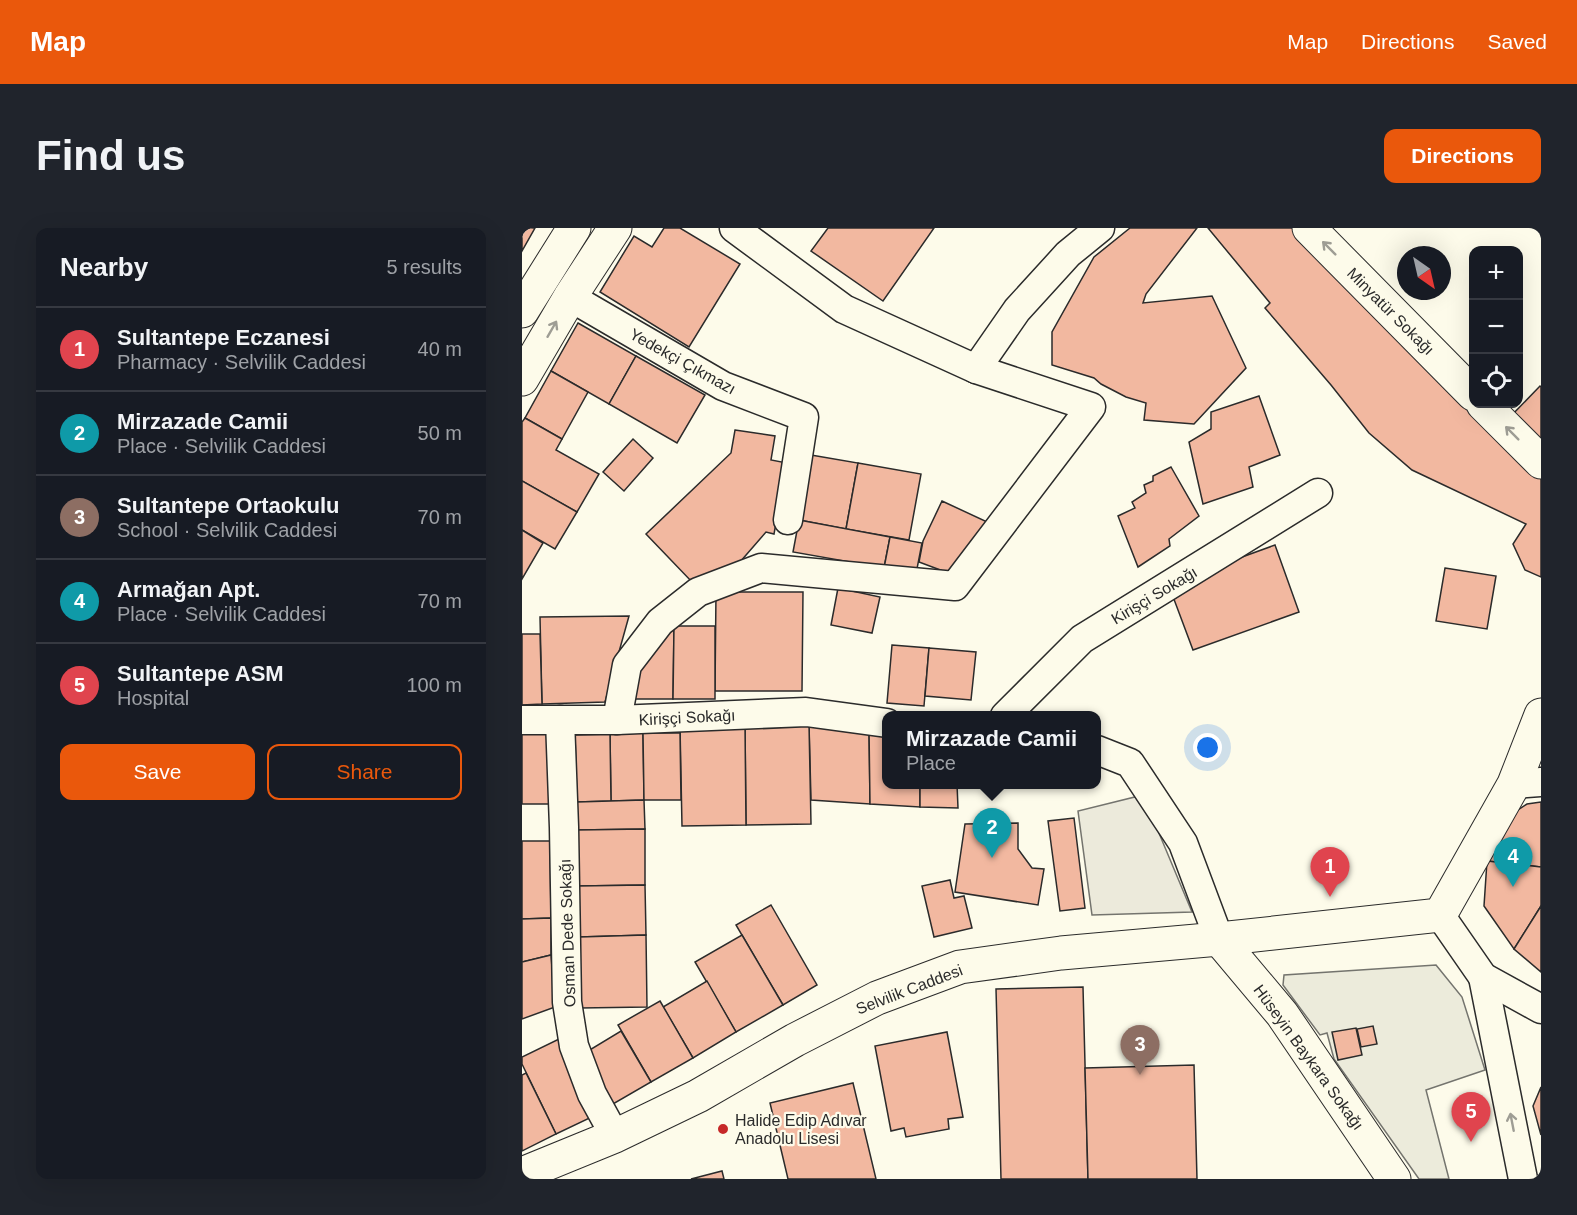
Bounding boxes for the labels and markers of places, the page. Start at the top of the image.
pin: 2 [972,808,1012,858]
pin: 4 [1494,838,1532,887]
pin: 1 [1310,848,1350,897]
pin: 3 [1120,1026,1160,1075]
pin: 5 [1452,1092,1490,1142]
place label: Halide Edip Adıvar Anadolu Lisesi [735,1112,867,1147]
marker: Halide Edip Adıvar Anadolu Lisesi [716,1122,730,1136]

